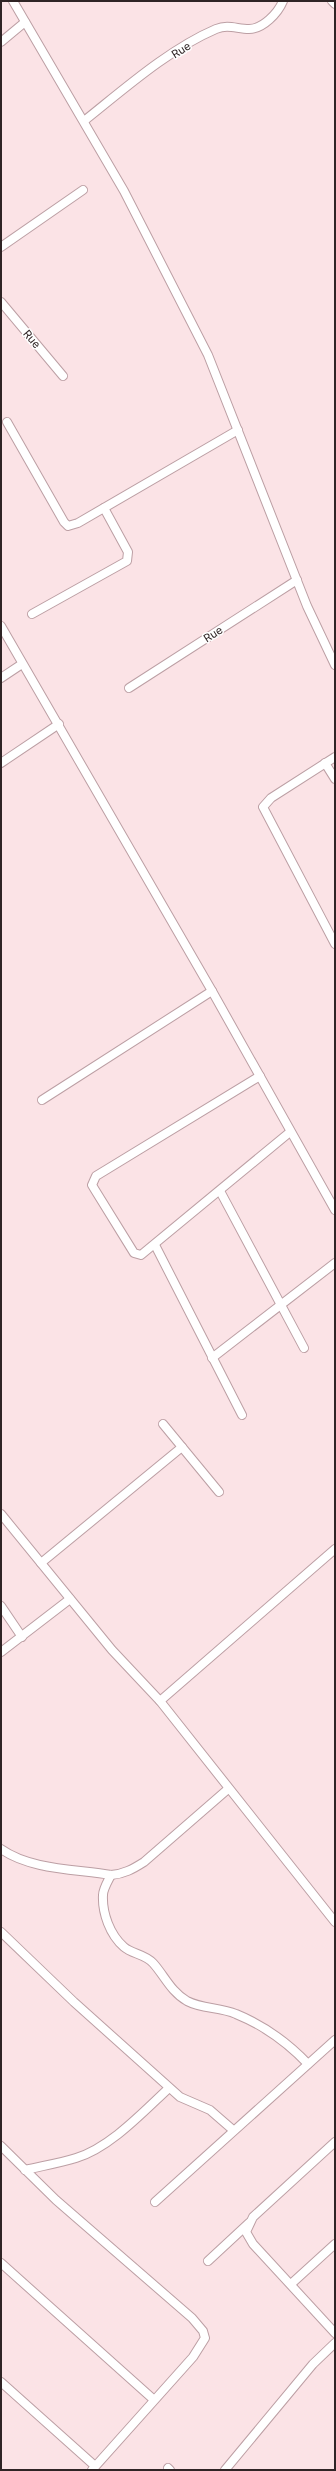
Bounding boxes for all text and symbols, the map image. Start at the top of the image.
street label: Rue [169,39,193,61]
street label: Rue [20,327,44,351]
street label: Rue [201,623,225,645]

